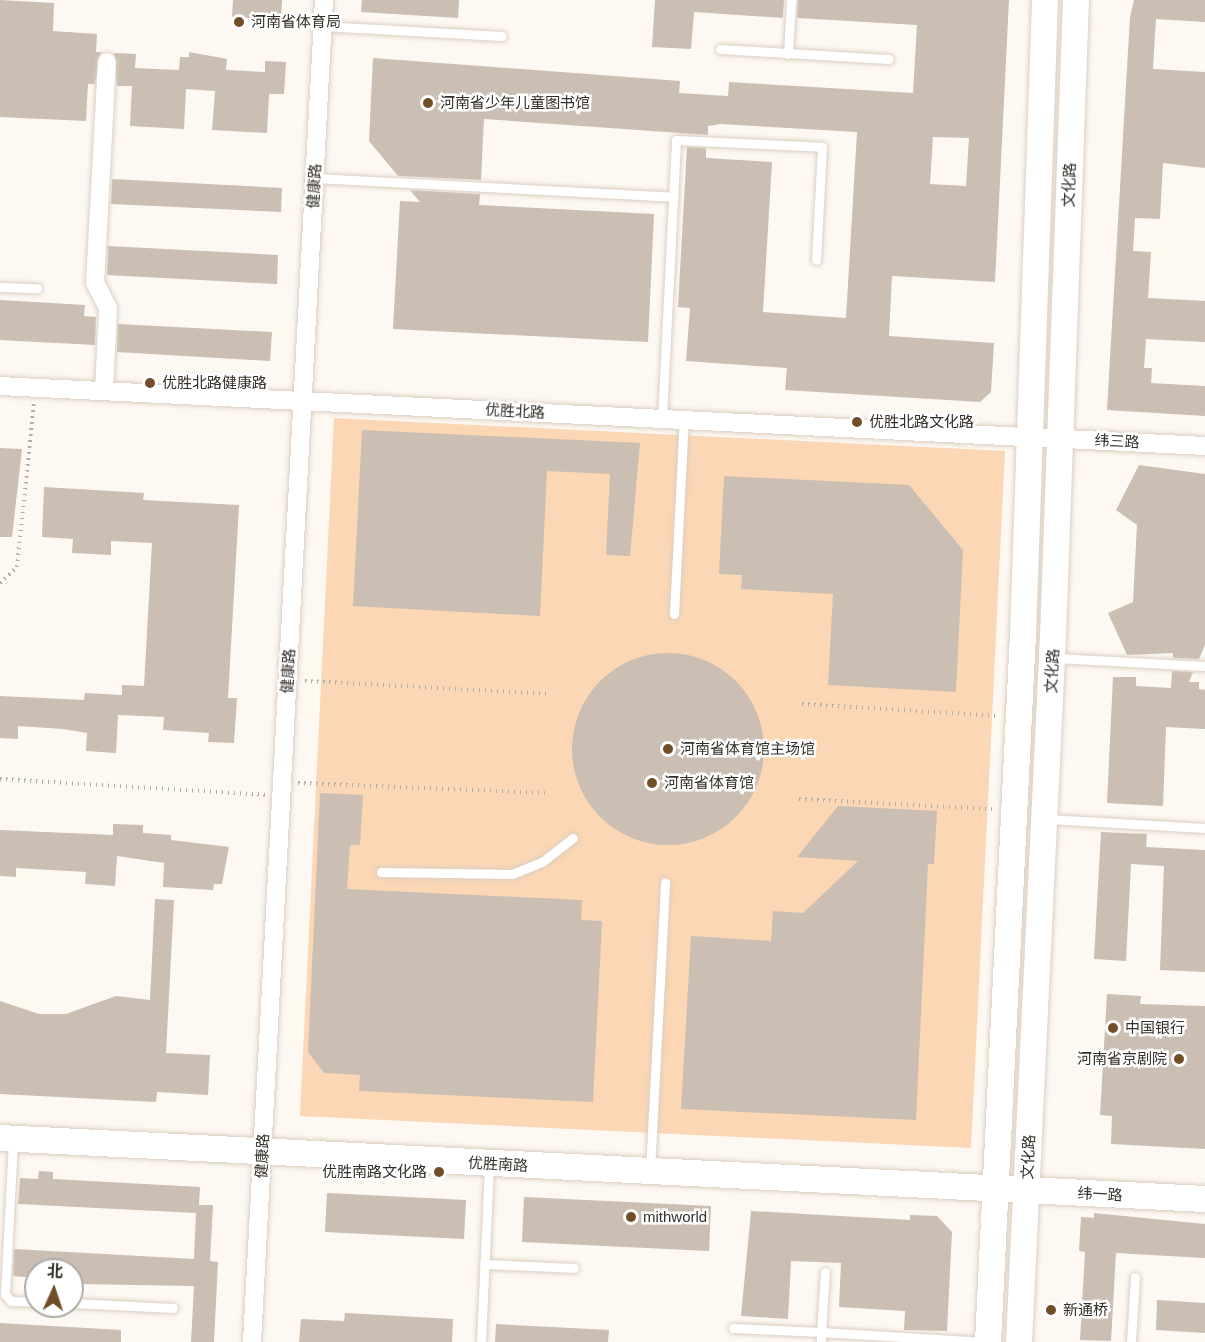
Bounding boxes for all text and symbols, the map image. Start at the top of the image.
place label: 河南省体育局 [251,13,341,31]
marker: 河南省体育局 [232,15,246,29]
place label: 河南省少年儿童图书馆 [440,94,590,112]
marker: 河南省少年儿童图书馆 [421,96,435,110]
street label: 文化路 [1059,162,1079,208]
street label: 健康路 [304,163,324,209]
place label: 优胜北路健康路 [162,374,267,392]
marker: 优胜北路健康路 [143,376,157,390]
street label: 优胜北路 [485,400,545,422]
place label: 优胜北路文化路 [869,413,974,431]
marker: 优胜北路文化路 [850,415,864,429]
street label: 纬三路 [1094,431,1140,451]
street label: 健康路 [278,648,298,694]
street label: 文化路 [1042,648,1062,694]
place label: 河南省体育馆主场馆 [680,740,815,758]
marker: 河南省体育馆主场馆 [661,742,675,756]
place label: 河南省体育馆 [664,774,754,792]
marker: 河南省体育馆 [645,776,659,790]
place label: 中国银行 [1125,1019,1185,1037]
marker: 中国银行 [1106,1021,1120,1035]
place label: 河南省京剧院 [1077,1050,1167,1068]
marker: 河南省京剧院 [1172,1052,1186,1066]
street label: 健康路 [252,1133,272,1179]
street label: 文化路 [1018,1134,1038,1180]
street label: 优胜南路 [468,1153,528,1175]
place label: 优胜南路文化路 [322,1163,427,1181]
marker: 优胜南路文化路 [432,1165,446,1179]
street label: 纬一路 [1077,1184,1123,1204]
place label: mithworld [643,1208,707,1226]
marker: mithworld [624,1210,638,1224]
north arrow [24,1258,84,1318]
text: 北 [46,1263,63,1280]
place label: 新通桥 [1063,1301,1108,1319]
marker: 新通桥 [1044,1303,1058,1317]

